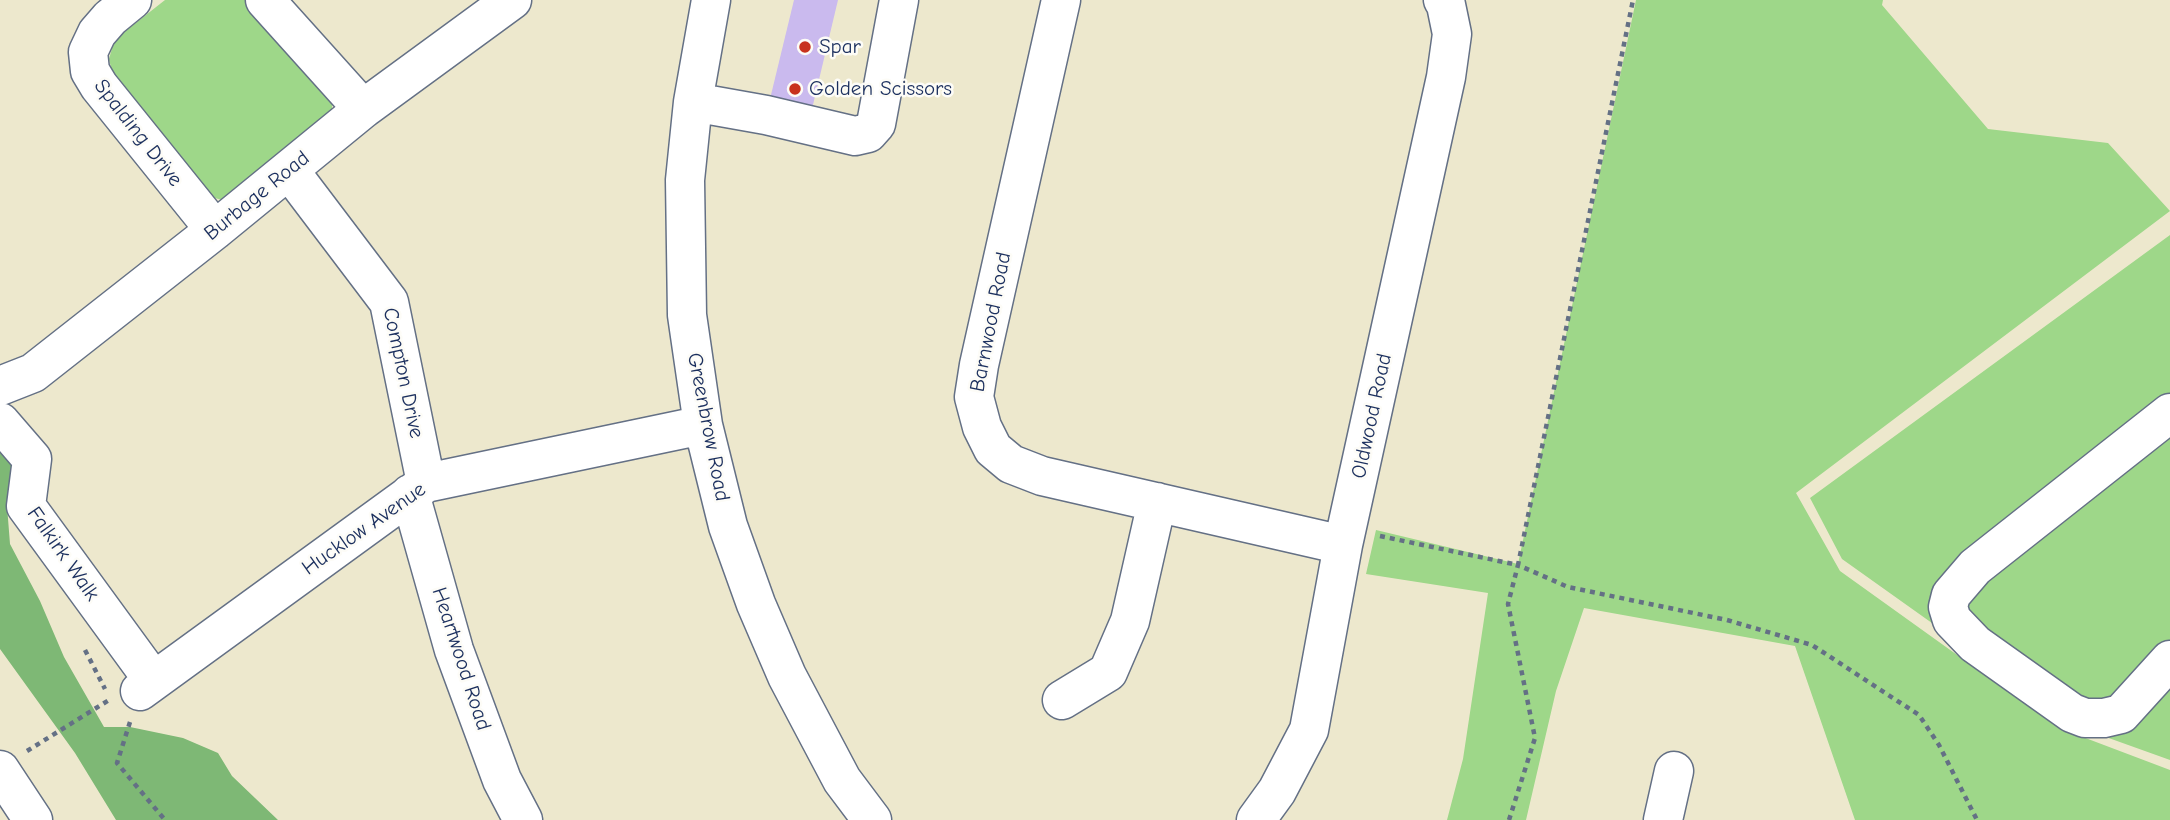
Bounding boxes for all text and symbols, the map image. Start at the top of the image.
place label: Spar [819,34,861,60]
marker: Spar [797,39,813,55]
street label: Spalding Drive [88,74,188,192]
place label: Golden Scissors [809,76,952,102]
marker: Golden Scissors [787,81,803,97]
street label: Burbage Road [199,146,315,246]
street label: Barnwood Road [965,250,1017,394]
street label: Compton Drive [377,306,429,440]
street label: Greenbrow Road [681,351,735,503]
street label: Oldwood Road [1346,351,1398,481]
street label: Hucklow Avenue [297,477,431,581]
street label: Falkirk Walk [21,502,105,606]
street label: Heartwood Road [426,584,496,734]

